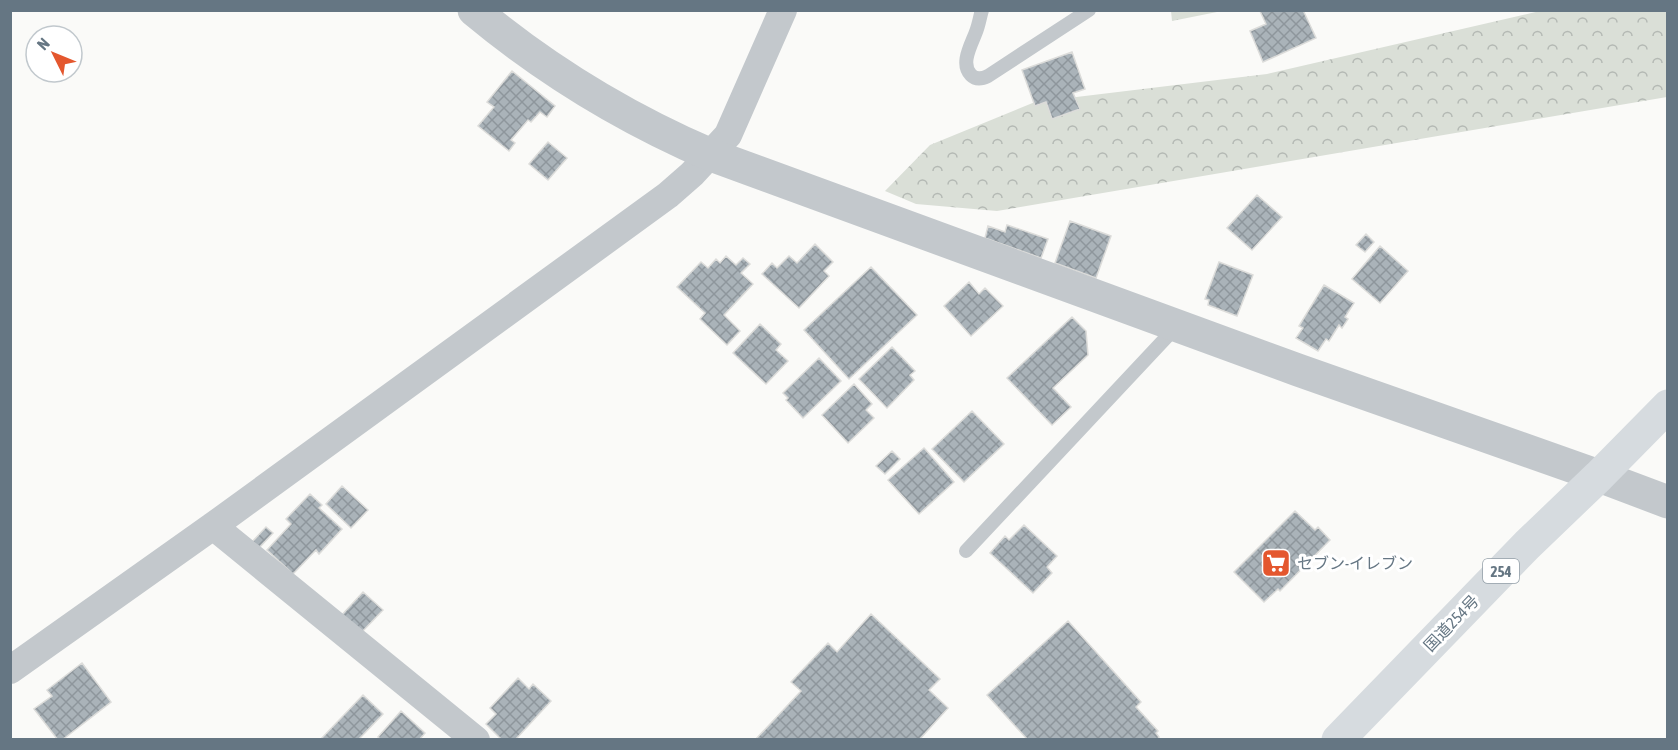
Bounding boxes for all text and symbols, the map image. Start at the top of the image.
north arrow [24,24,84,84]
text: N [33,34,53,53]
supermarket icon: セブン-イレブン [1260,547,1292,579]
place label: セブン-イレブン [1297,554,1413,572]
road number: 254 [1483,559,1519,583]
street label: 国道254号 [1420,591,1482,655]

